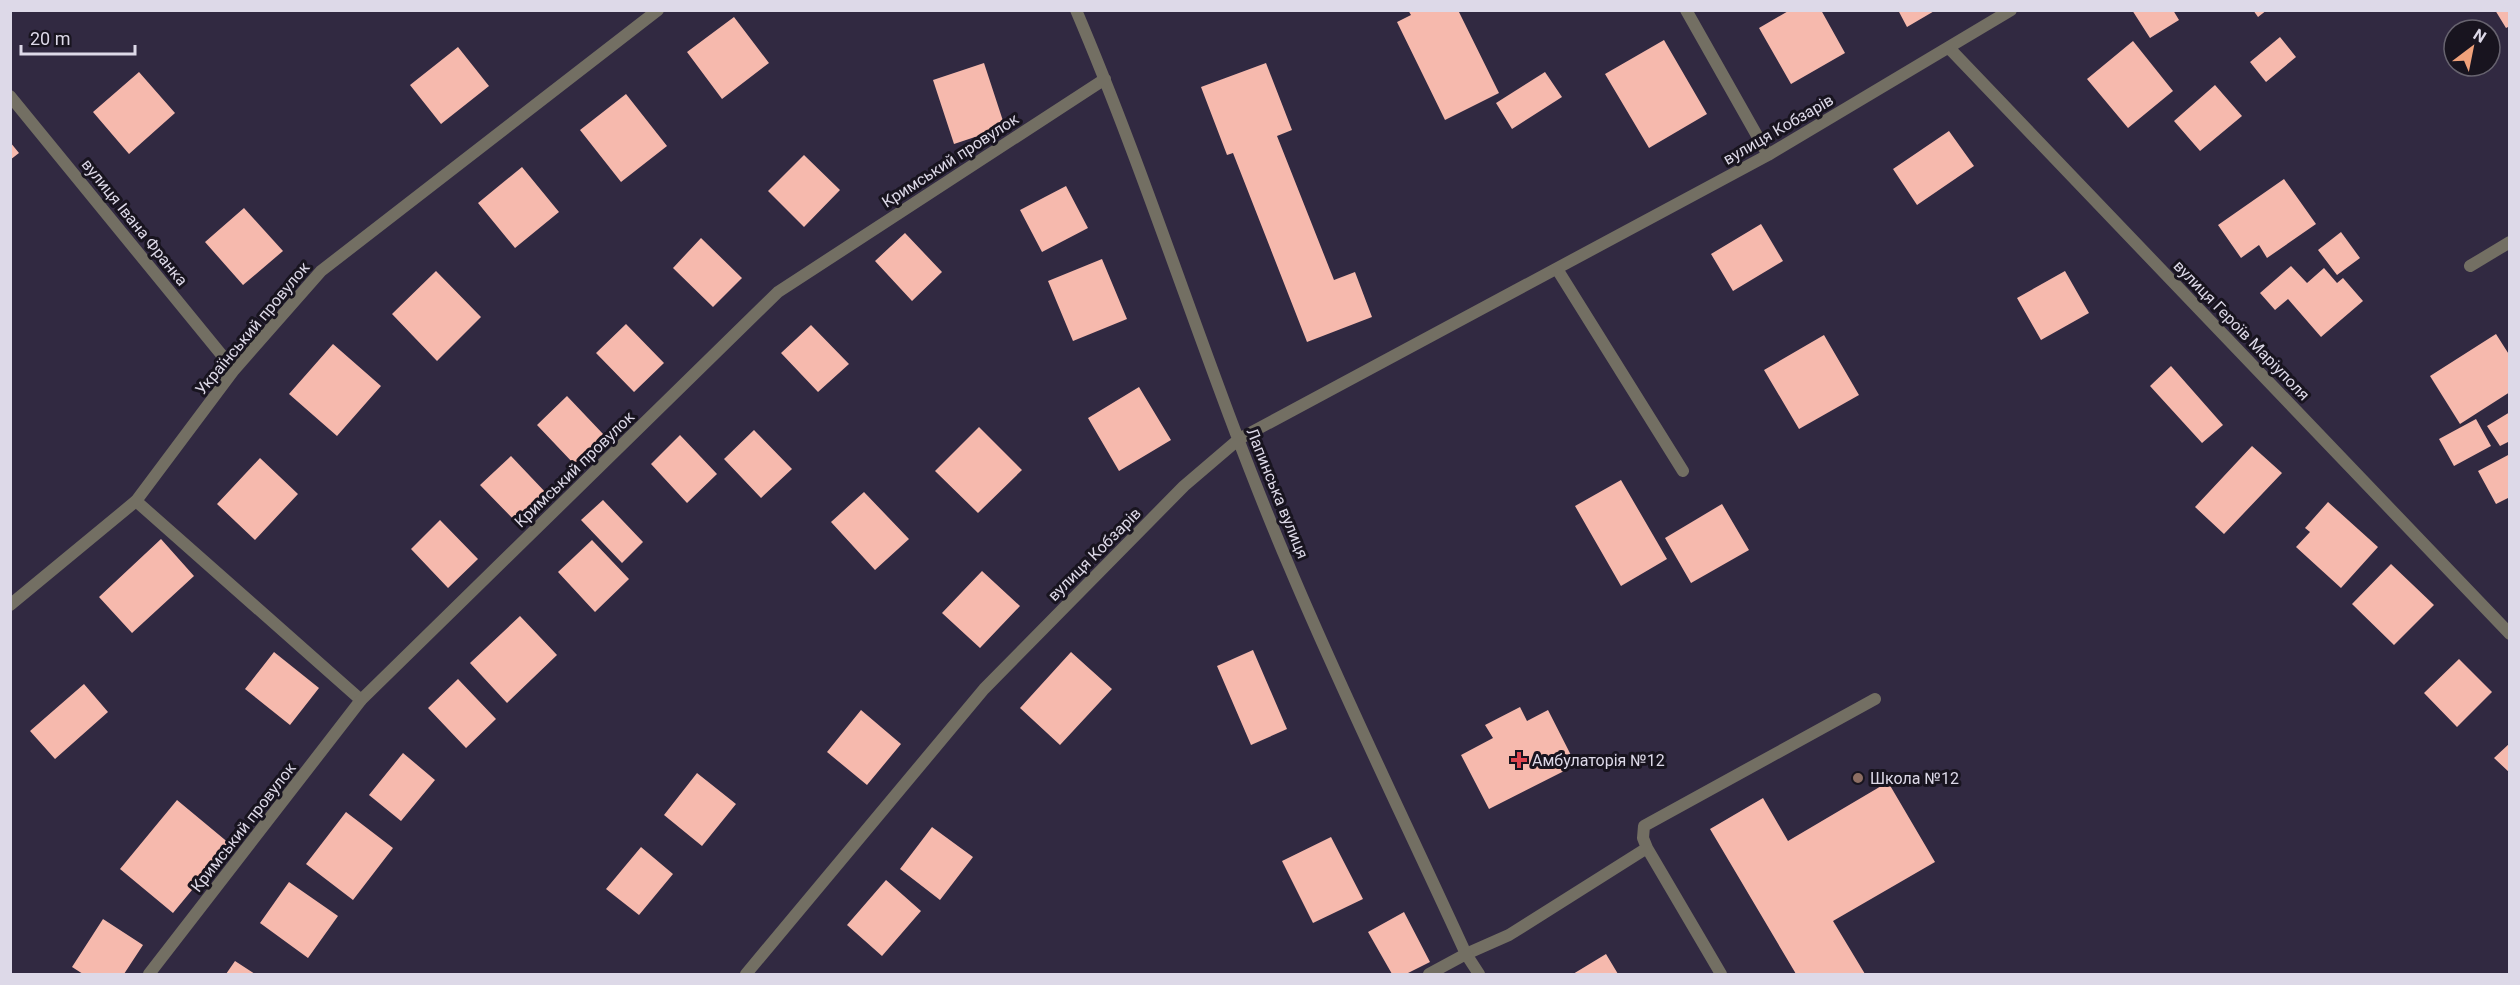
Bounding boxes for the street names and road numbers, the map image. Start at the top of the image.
street label: вулиця Кобзарів [1720,90,1837,169]
street label: Кримський провулок [878,109,1022,212]
street label: вулиця Івана Франка [78,155,192,290]
street label: вулиця Героїв Маріуполя [2170,256,2314,404]
street label: Український провулок [191,258,314,399]
street label: Кримський провулок [511,407,638,531]
street label: Лапинська вулиця [1243,425,1312,561]
street label: вулиця Кобзарів [1044,504,1145,605]
street label: Кримський провулок [187,759,300,896]

